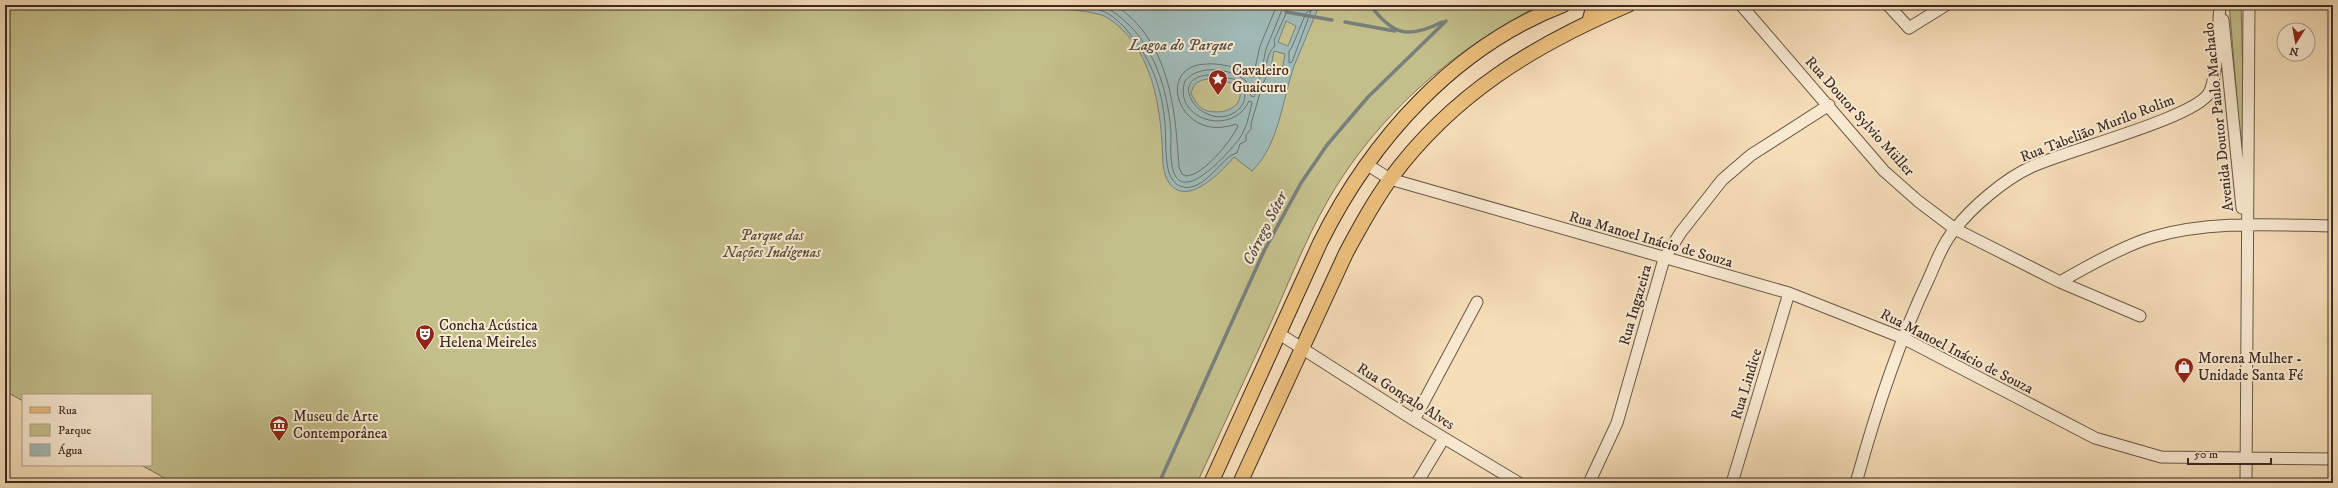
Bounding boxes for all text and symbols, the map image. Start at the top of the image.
street label: Avenida Doutor Paulo Machado [2199,21,2238,213]
north arrow [2276,22,2316,62]
water label: Lagoa do Parque [1128,35,1233,55]
text: N [2289,43,2300,59]
street label: Rua Doutor Sylvio Müller [1801,52,1919,181]
place label: Cavaleiro Guaicuru [1232,61,1289,97]
place icon: Cavaleiro Guaicuru [1207,68,1229,96]
street label: Rua Tabelião Murilo Rolim [2017,90,2177,167]
water label: Córrego Sóter [1238,187,1292,268]
street label: Rua Manoel Inácio de Souza [1567,207,1735,272]
park label: Parque das Nações Indígenas [722,226,821,262]
street label: Rua Ingazeira [1615,262,1656,348]
street label: Rua Manoel Inácio de Souza [1877,305,2037,399]
place label: Concha Acústica Helena Meireles [439,316,538,352]
theatre icon: Concha Acústica Helena Meireles [414,323,436,351]
street label: Rua Lindice [1727,346,1766,422]
place label: Morena Mulher - Unidade Santa Fé [2198,349,2304,385]
shop icon: Morena Mulher - Unidade Santa Fé [2173,356,2195,384]
street label: Rua Gonçalo Alves [1353,359,1458,434]
legend [22,394,152,466]
text: Rua [58,403,78,418]
place label: Museu de Arte Contemporânea [293,407,388,443]
museum icon: Museu de Arte Contemporânea [268,414,290,442]
text: Parque [58,423,91,438]
scale bar [2188,440,2271,466]
text: Água [58,443,83,458]
text: 50 m [2194,447,2218,462]

